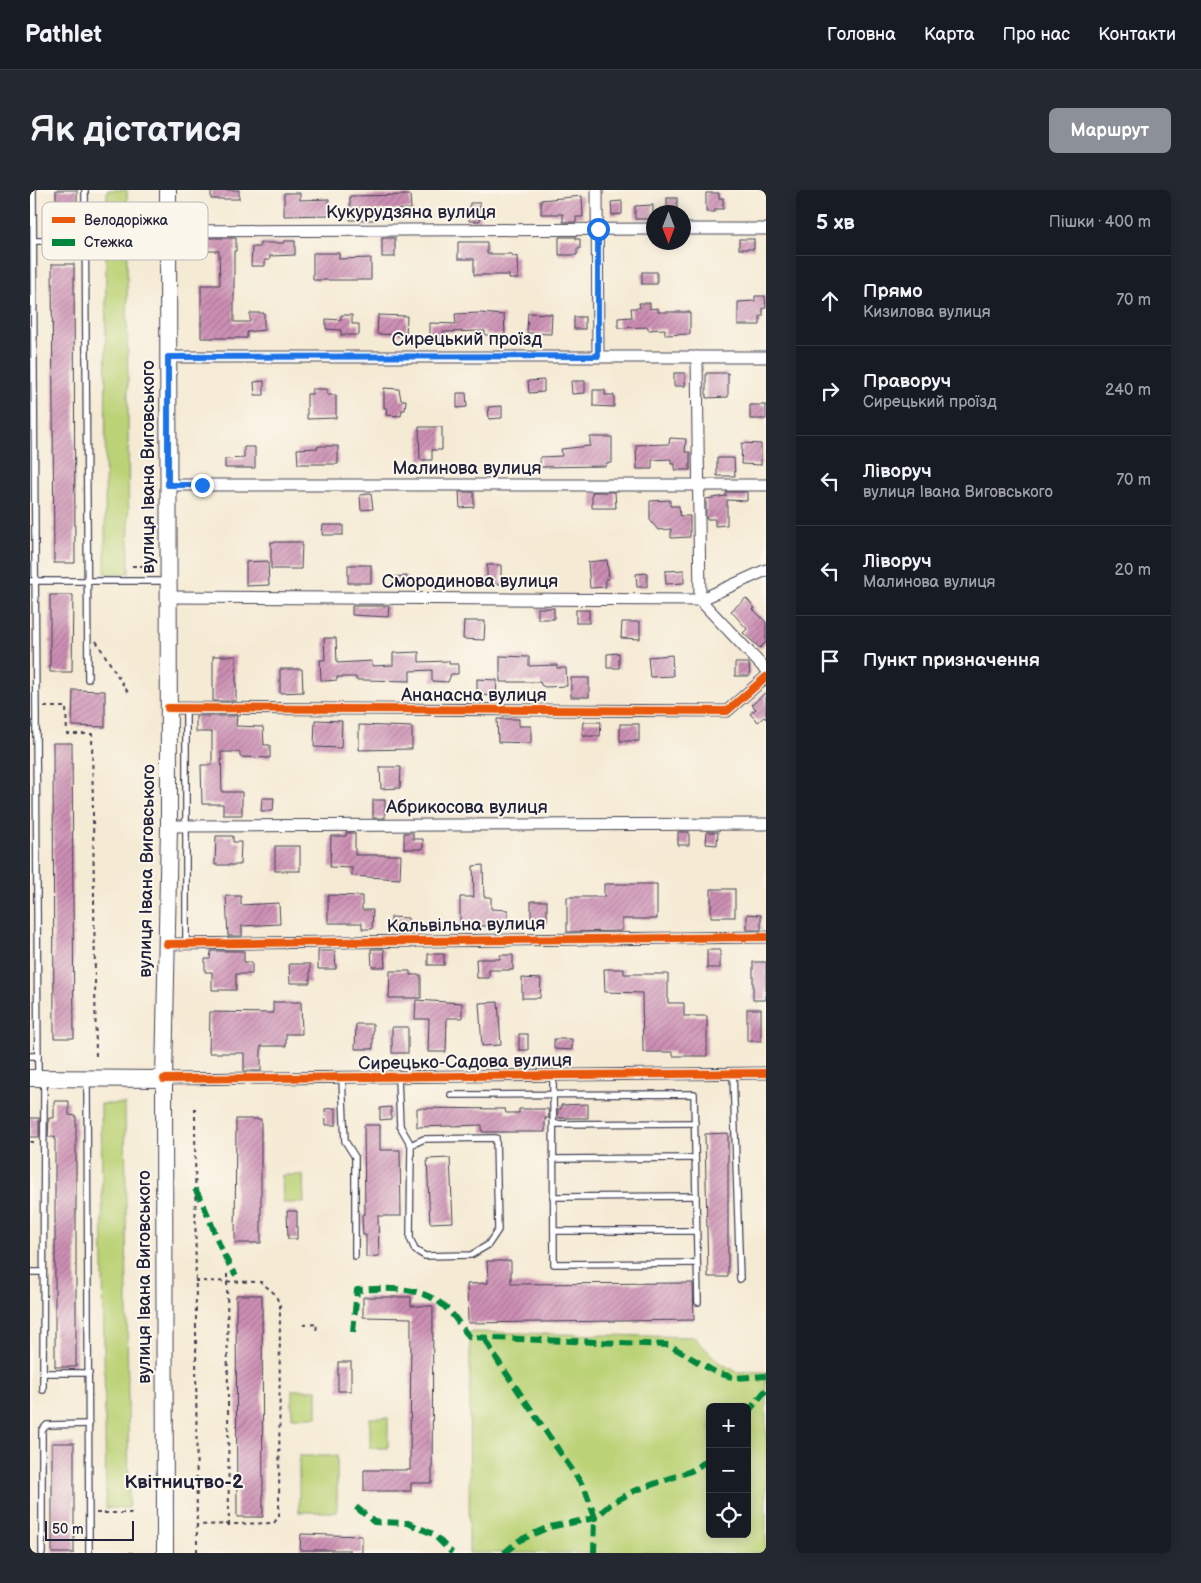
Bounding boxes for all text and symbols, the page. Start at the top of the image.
text: Pathlet [25,20,102,49]
text: Головна [827,24,896,45]
text: Карта [924,24,975,45]
text: Про нас [1003,24,1070,45]
text: Контакти [1098,24,1176,45]
button: Маршрут [1049,108,1171,153]
text: Як дістатися [30,109,242,152]
legend [42,202,208,260]
street label: Кукурудзяна вулиця [326,202,496,223]
north arrow [646,205,691,250]
text: 5 хв [816,210,855,235]
text: Велодоріжка [84,212,169,229]
text: Пішки · 400 m [1049,213,1151,232]
route start [587,218,610,241]
text: Стежка [84,234,134,251]
text: Прямо [863,280,923,303]
icon: ahead [816,287,844,315]
text: 70 m [1116,291,1151,310]
text: Кизилова вулиця [863,303,991,322]
street label: Сирецький проїзд [392,329,542,350]
street label: вулиця Івана Виговського [138,360,159,574]
text: Праворуч [863,370,951,393]
icon: right [816,377,844,405]
text: 240 m [1105,381,1151,400]
text: Сирецький проїзд [863,393,997,412]
street label: Малинова вулиця [392,458,542,479]
text: Ліворуч [863,460,932,483]
icon: left [816,467,844,495]
text: 70 m [1116,471,1151,490]
route end [191,474,214,497]
text: вулиця Івана Виговського [863,483,1053,502]
text: Ліворуч [863,550,932,573]
icon: left [816,557,844,585]
text: 20 m [1115,561,1151,580]
street label: Смородинова вулиця [382,571,558,592]
text: Малинова вулиця [863,573,995,592]
icon: arrive [816,647,844,675]
text: Пункт призначення [863,649,1040,672]
street label: Ананасна вулиця [400,685,547,706]
street label: вулиця Івана Виговського [135,764,159,978]
street label: Абрикосова вулиця [385,797,548,818]
street label: Кальвільна вулиця [387,913,545,937]
street label: Сирецько-Садова вулиця [358,1050,572,1074]
street label: вулиця Івана Виговського [134,1170,155,1384]
map controls [706,1403,751,1538]
button: + [706,1403,751,1448]
button: − [706,1448,751,1493]
district label: Квітництво-2 [124,1471,244,1494]
button: locate [706,1493,751,1538]
scale bar [45,1518,134,1541]
text: 50 m [52,1521,84,1538]

